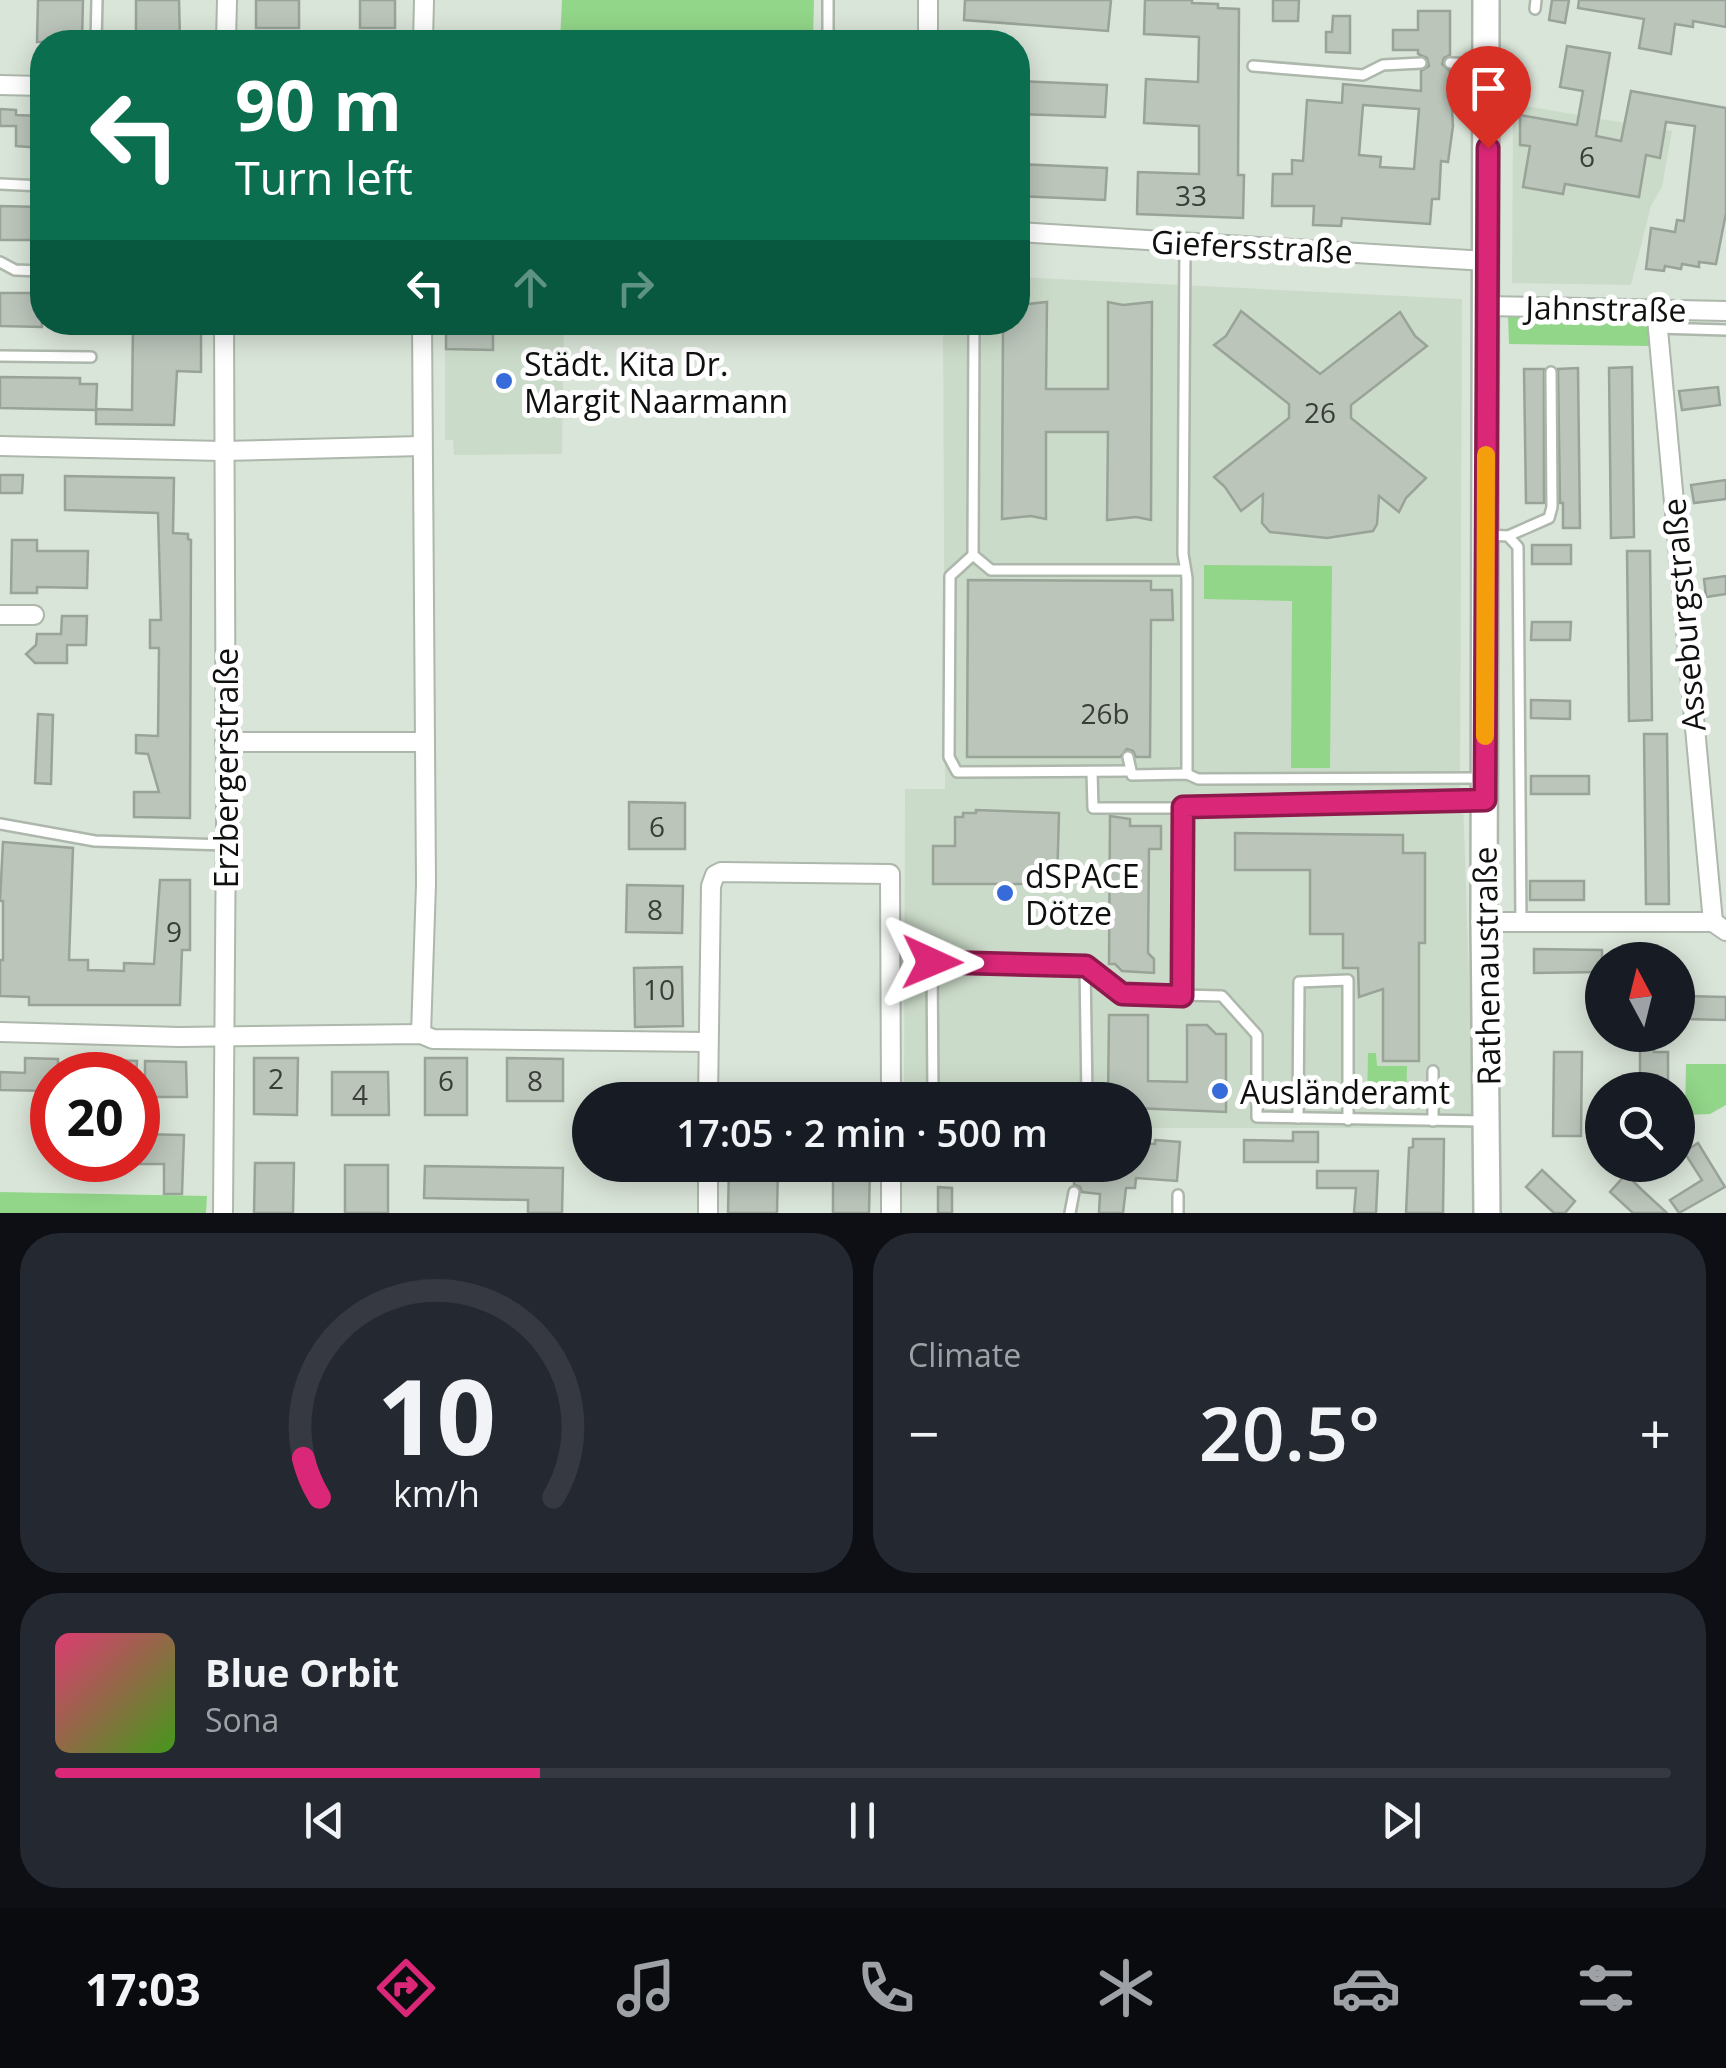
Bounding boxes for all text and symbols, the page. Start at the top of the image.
pin [1446,46,1531,149]
text: 90 m [235,56,402,152]
icon: arrive [1461,61,1516,116]
icon: left [70,70,200,200]
house number: 6 [1579,137,1595,175]
text: Turn left [235,147,413,208]
house number: 33 [1175,176,1207,214]
street label: Giefersstraße [1150,219,1354,273]
icon: left [398,260,453,315]
icon: ahead [503,260,558,315]
icon: right [608,260,663,315]
street label: Jahnstraße [1522,285,1687,331]
place label: Städt. Kita Dr. Margit Naarmann [524,342,788,422]
marker: Städt. Kita Dr. Margit Naarmann [493,370,515,392]
house number: 26 [1304,393,1336,431]
street label: Asseburgstraße [1651,497,1715,733]
street label: Erzbergerstraße [204,648,247,888]
house number: 26b [1080,694,1130,732]
house number: 6 [649,807,665,845]
street label: Rathenaustraße [1462,846,1510,1086]
place label: dSPACE Dötze [1025,854,1140,934]
marker: dSPACE Dötze [994,882,1016,904]
house number: 8 [647,890,663,928]
position arrow [880,910,984,1014]
house number: 9 [166,912,182,950]
north arrow [1585,942,1695,1052]
map controls [1585,942,1695,1182]
house number: 10 [643,970,675,1008]
speed limit sign: 20 [30,1052,160,1182]
house number: 2 [268,1059,284,1097]
house number: 6 [438,1061,454,1099]
house number: 8 [527,1061,543,1099]
place label: Ausländeramt [1240,1070,1450,1113]
button: search [1585,1072,1695,1182]
house number: 4 [352,1075,368,1113]
marker: Ausländeramt [1209,1080,1231,1102]
text: 17:05 · 2 min · 500 m [676,1106,1048,1158]
text: Climate [908,1333,1021,1376]
text: 10 [377,1344,496,1485]
text: 20.5° [1199,1381,1380,1483]
text: − [908,1395,939,1470]
text: + [1640,1395,1671,1470]
text: km/h [393,1469,480,1517]
text: Blue Orbit [205,1646,399,1698]
text: Sona [205,1698,279,1741]
icon: previous [297,1793,352,1848]
icon: pause [835,1793,890,1848]
icon: next [1374,1793,1429,1848]
icon: directions [371,1953,441,2023]
icon: music [611,1953,681,2023]
icon: phone [851,1953,921,2023]
icon: climate [1091,1953,1161,2023]
icon: car [1331,1953,1401,2023]
icon: filters [1571,1953,1641,2023]
text: 17:03 [85,1958,201,2019]

